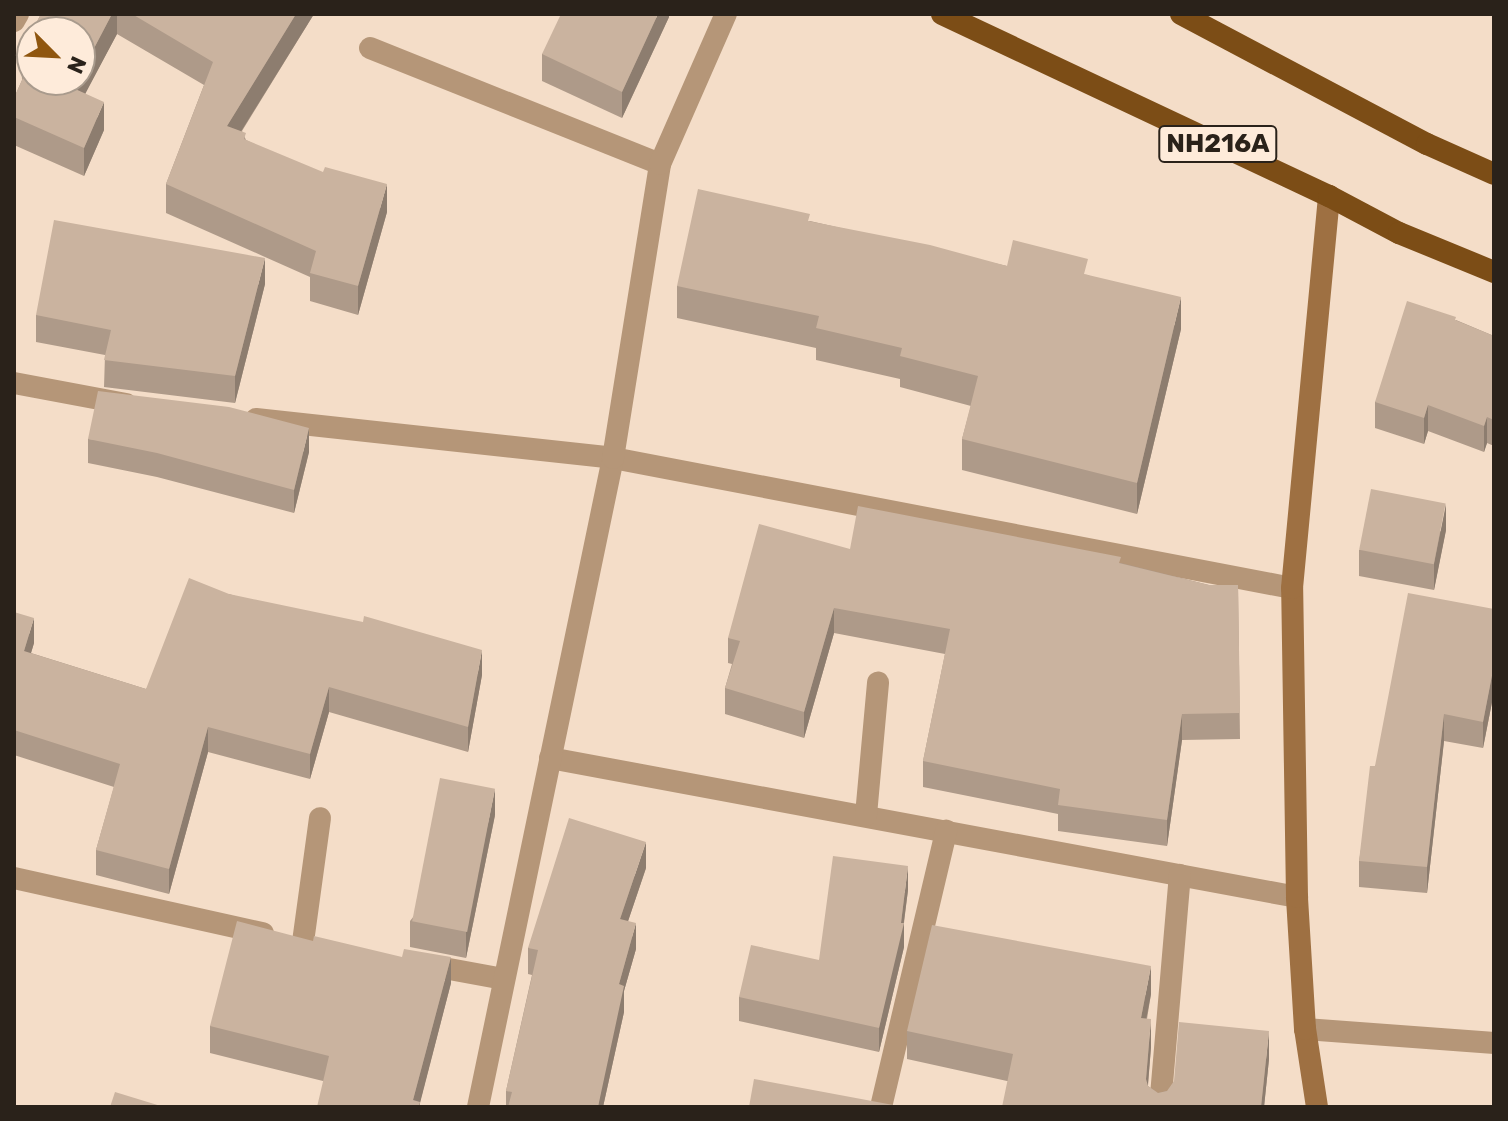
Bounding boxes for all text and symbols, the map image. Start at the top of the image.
north arrow [16,16,96,96]
text: N [61,52,92,78]
road number: NH216A [1158,122,1278,166]

